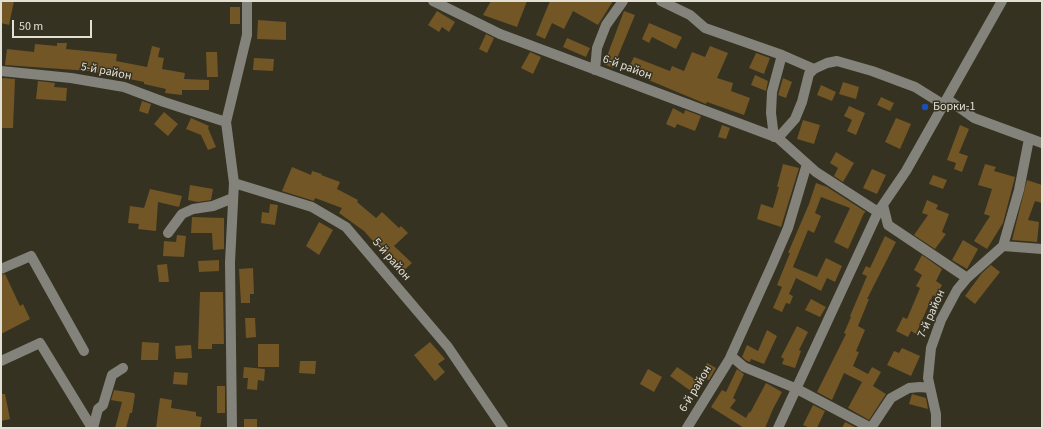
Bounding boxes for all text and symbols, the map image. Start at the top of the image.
scale bar [14,12,94,38]
text: 50 m [19,18,43,35]
street label: 6-й район [600,52,654,84]
street label: 5-й район [79,60,133,84]
place label: Борки-1 [933,100,976,114]
marker: Борки-1 [920,102,930,112]
street label: 5-й район [369,236,413,284]
street label: 7-й район [915,288,949,340]
street label: 6-й район [677,363,715,415]

